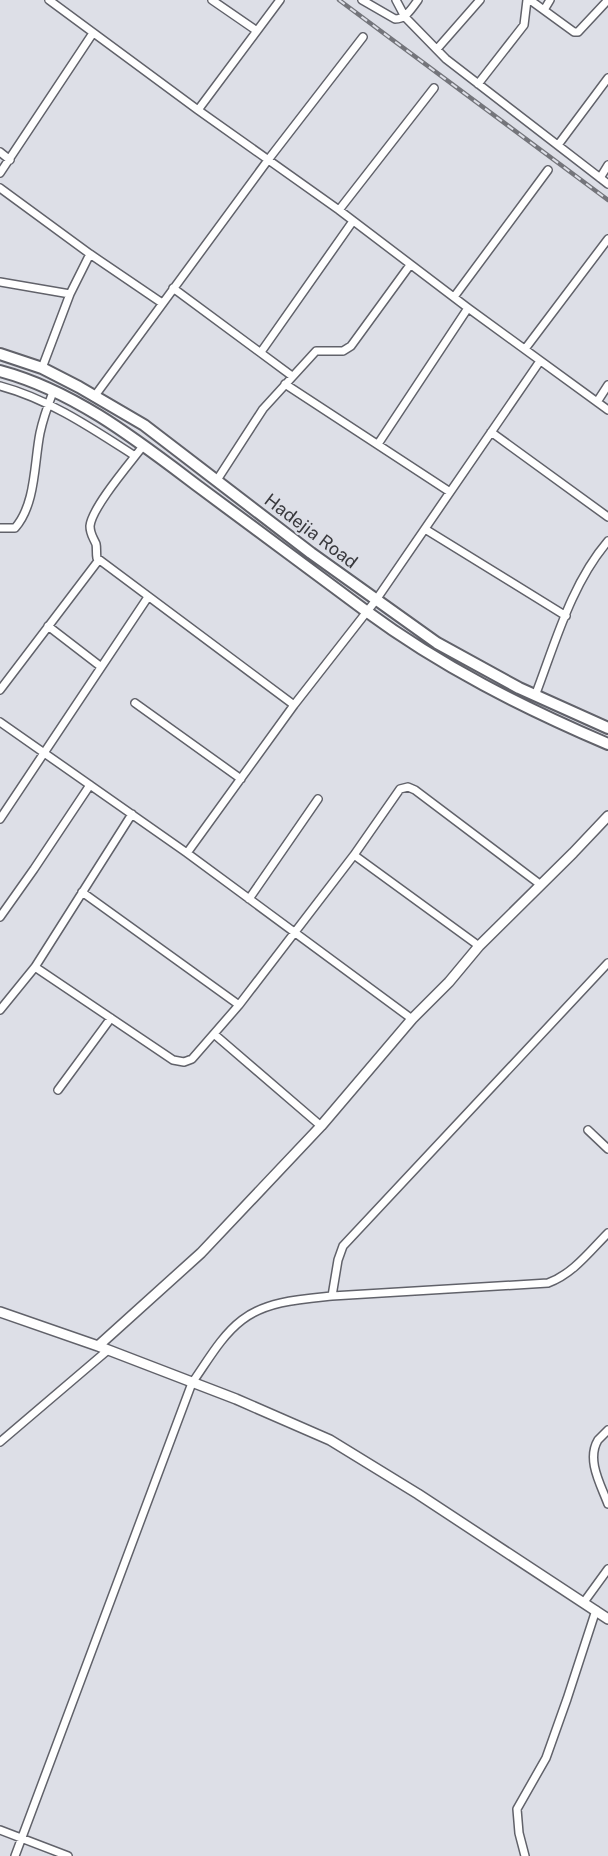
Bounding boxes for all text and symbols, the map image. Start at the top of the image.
street label: Hadejia Road [261,489,362,572]

